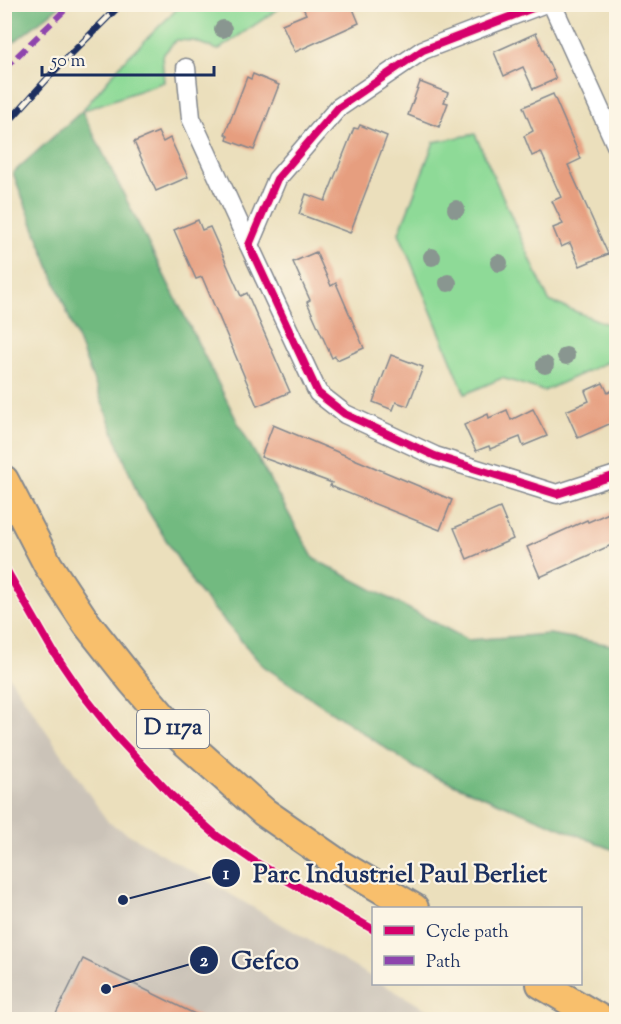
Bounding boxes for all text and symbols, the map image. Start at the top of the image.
scale bar [42,39,214,77]
text: 50 m [50,49,86,75]
road number: D 117a [137,710,209,748]
callout: Parc Industriel Paul Berliet [211,851,559,895]
text: Parc Industriel Paul Berliet [253,857,547,894]
text: 1 [223,862,230,888]
legend [372,907,582,985]
text: Cycle path [426,920,509,946]
callout: Gefco [189,938,311,982]
text: Gefco [231,944,299,981]
text: 2 [200,949,209,975]
text: Path [426,950,461,976]

